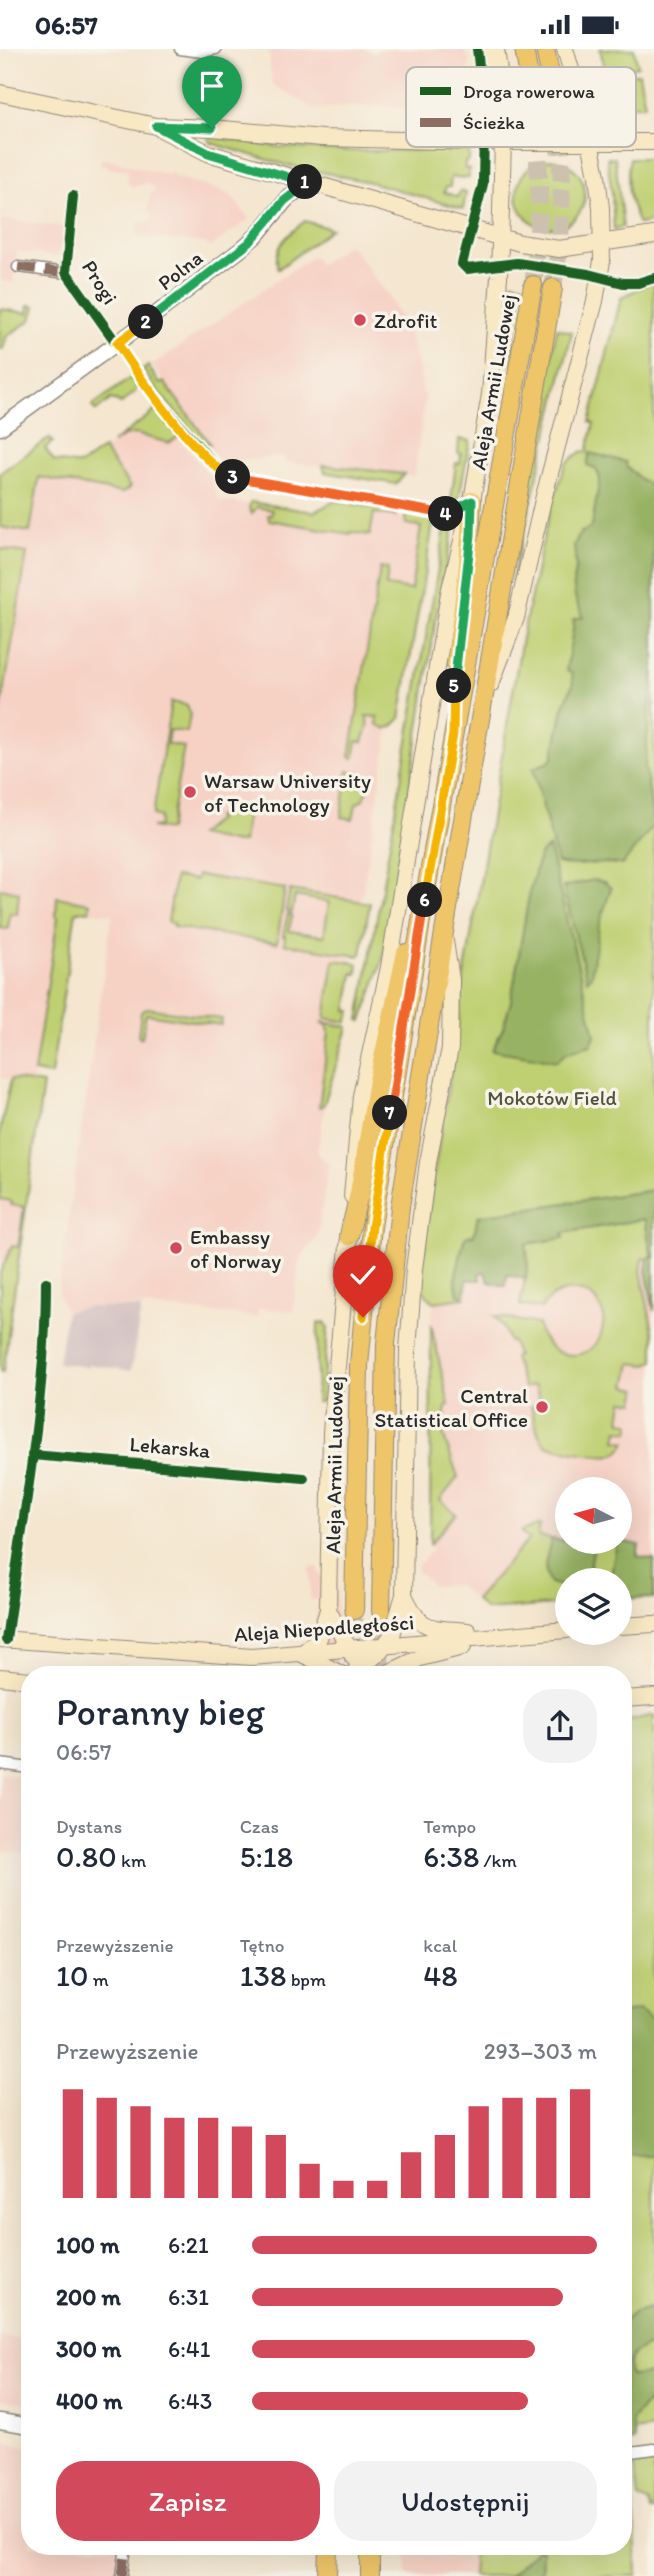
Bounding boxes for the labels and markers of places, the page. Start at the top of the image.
pin [182,56,242,128]
pin: 1 [288,165,322,199]
pin: 2 [128,305,164,339]
place label: Zdrofit [374,308,438,333]
marker: Zdrofit [352,312,368,328]
pin: 3 [216,459,250,495]
pin: 4 [428,497,464,531]
pin: 5 [436,669,472,703]
place label: Warsaw University of Technology [204,768,371,817]
marker: Warsaw University of Technology [182,784,198,800]
pin: 6 [408,883,442,917]
pin: 7 [372,1095,408,1131]
place label: Embassy of Norway [190,1224,281,1273]
marker: Embassy of Norway [168,1240,184,1256]
pin [333,1245,393,1317]
place label: Central Statistical Office [375,1383,528,1432]
marker: Central Statistical Office [534,1399,550,1415]

